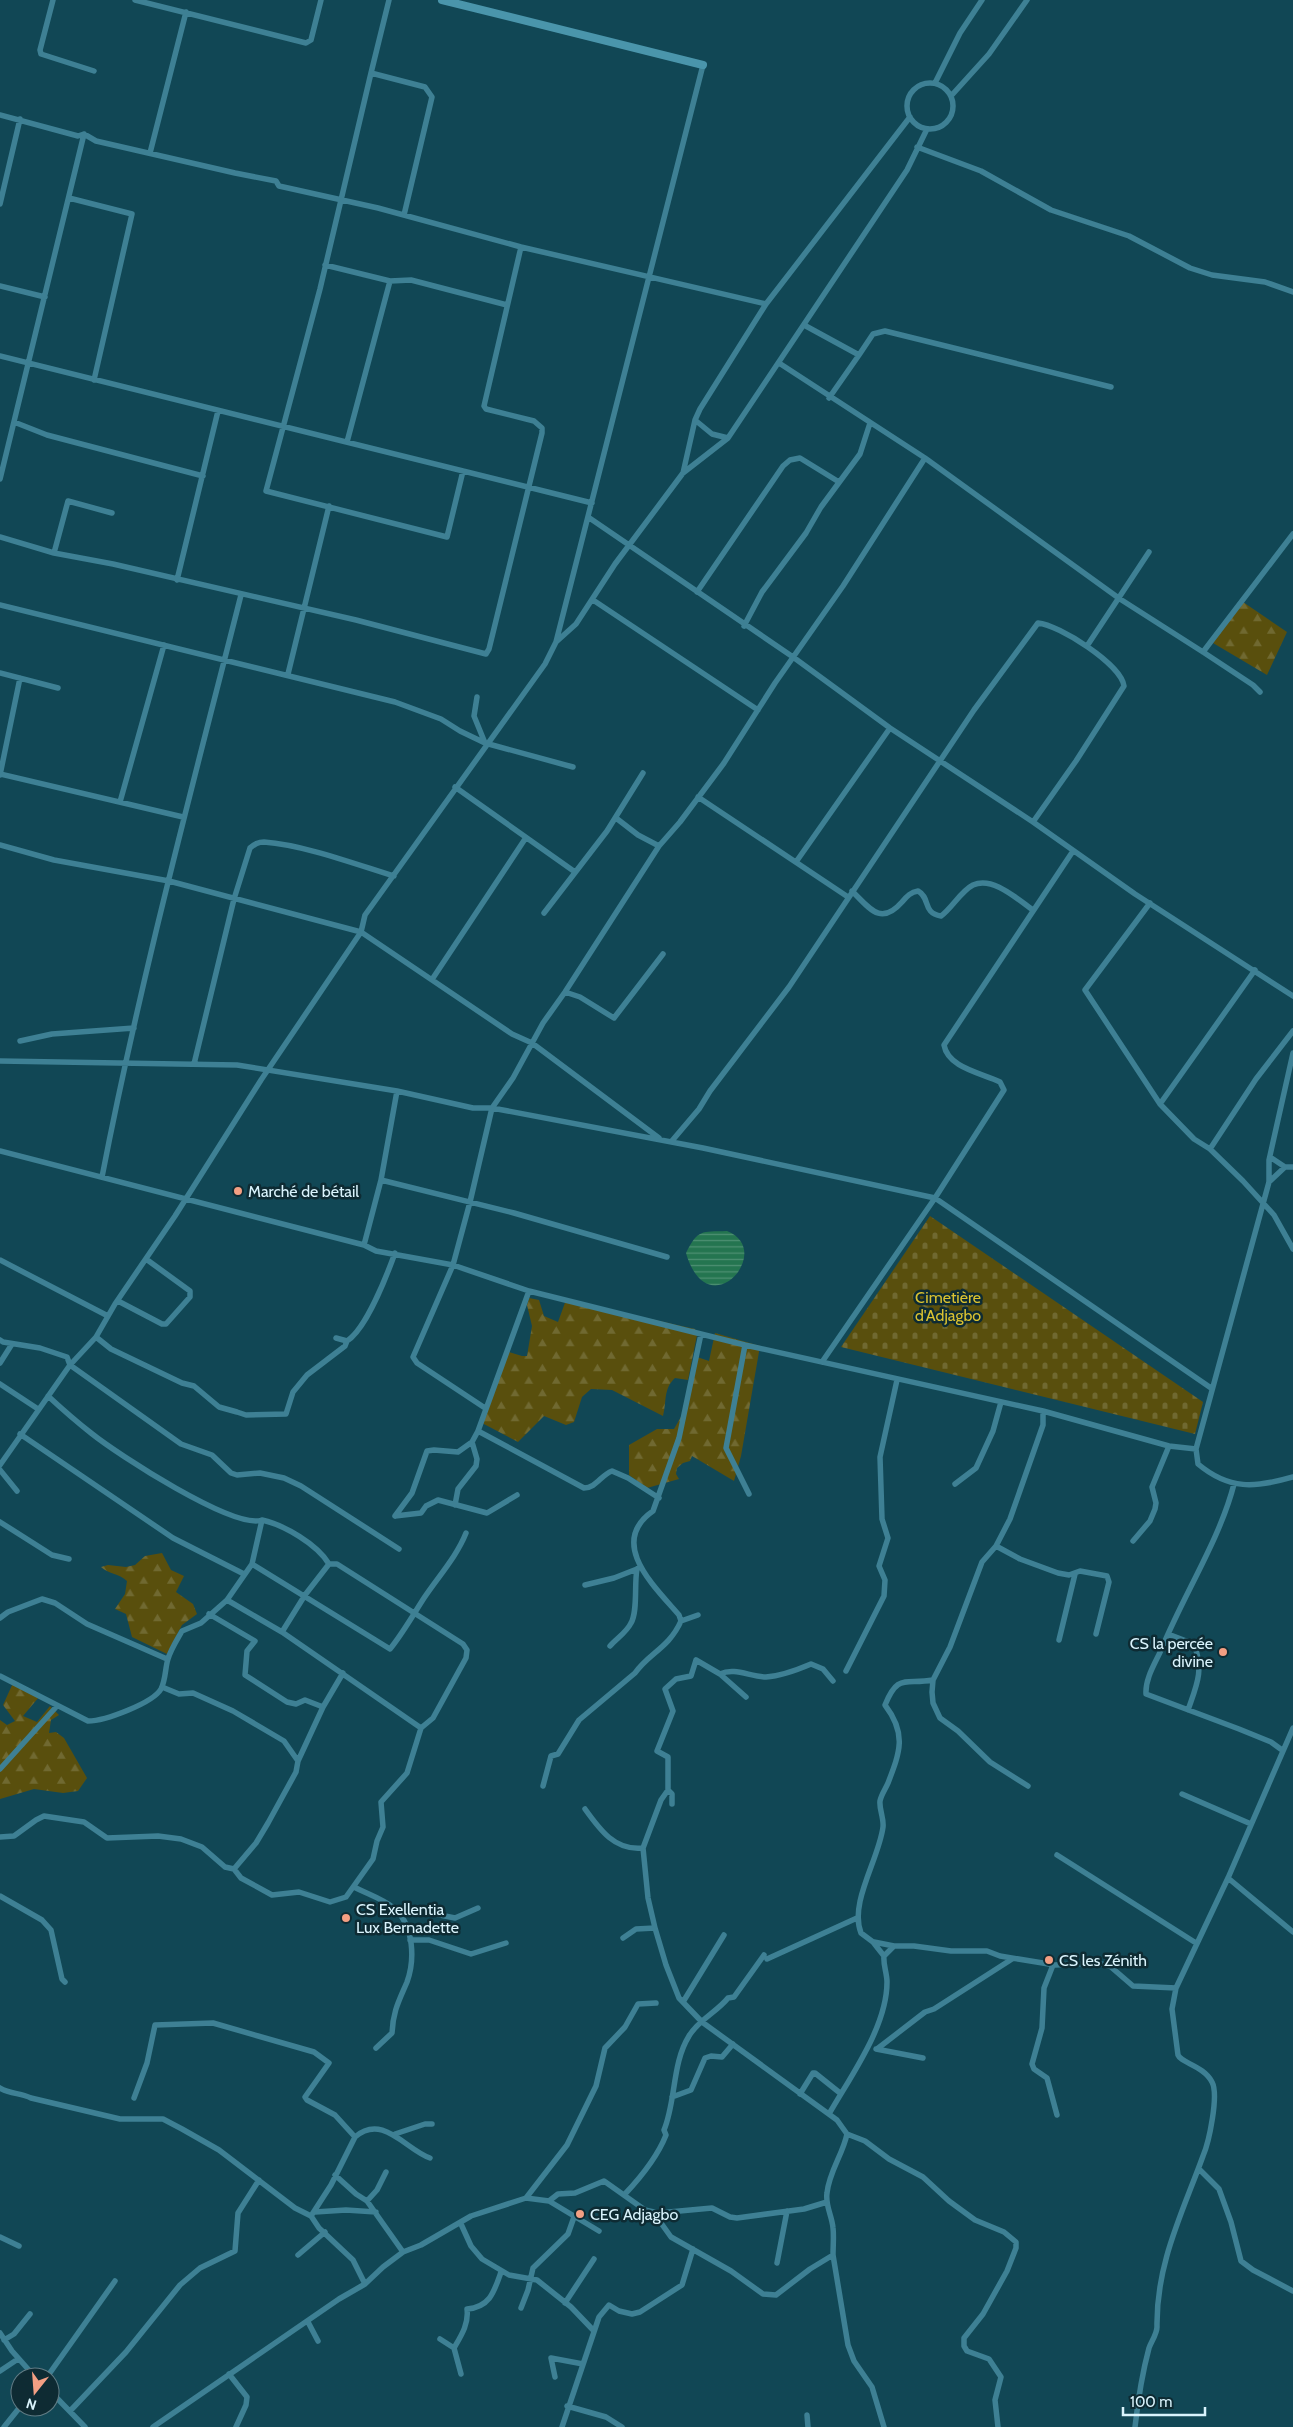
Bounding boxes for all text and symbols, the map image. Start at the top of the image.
place label: Marché de bétail [248,1182,359,1201]
marker: Marché de bétail [232,1185,244,1197]
park label: Cimetière d'Adjagbo [915,1288,981,1325]
place label: CS la percée divine [1130,1634,1213,1671]
marker: CS la percée divine [1217,1646,1229,1658]
place label: CS Exellentia Lux Bernadette [356,1900,459,1937]
marker: CS Exellentia Lux Bernadette [340,1912,352,1924]
place label: CS les Zénith [1059,1951,1147,1970]
marker: CS les Zénith [1043,1954,1055,1966]
place label: CEG Adjagbo [590,2205,678,2224]
marker: CEG Adjagbo [574,2208,586,2220]
north arrow [10,2367,60,2417]
scale bar [1123,2384,1206,2416]
text: 100 m [1130,2393,1172,2411]
text: N [24,2394,39,2414]

